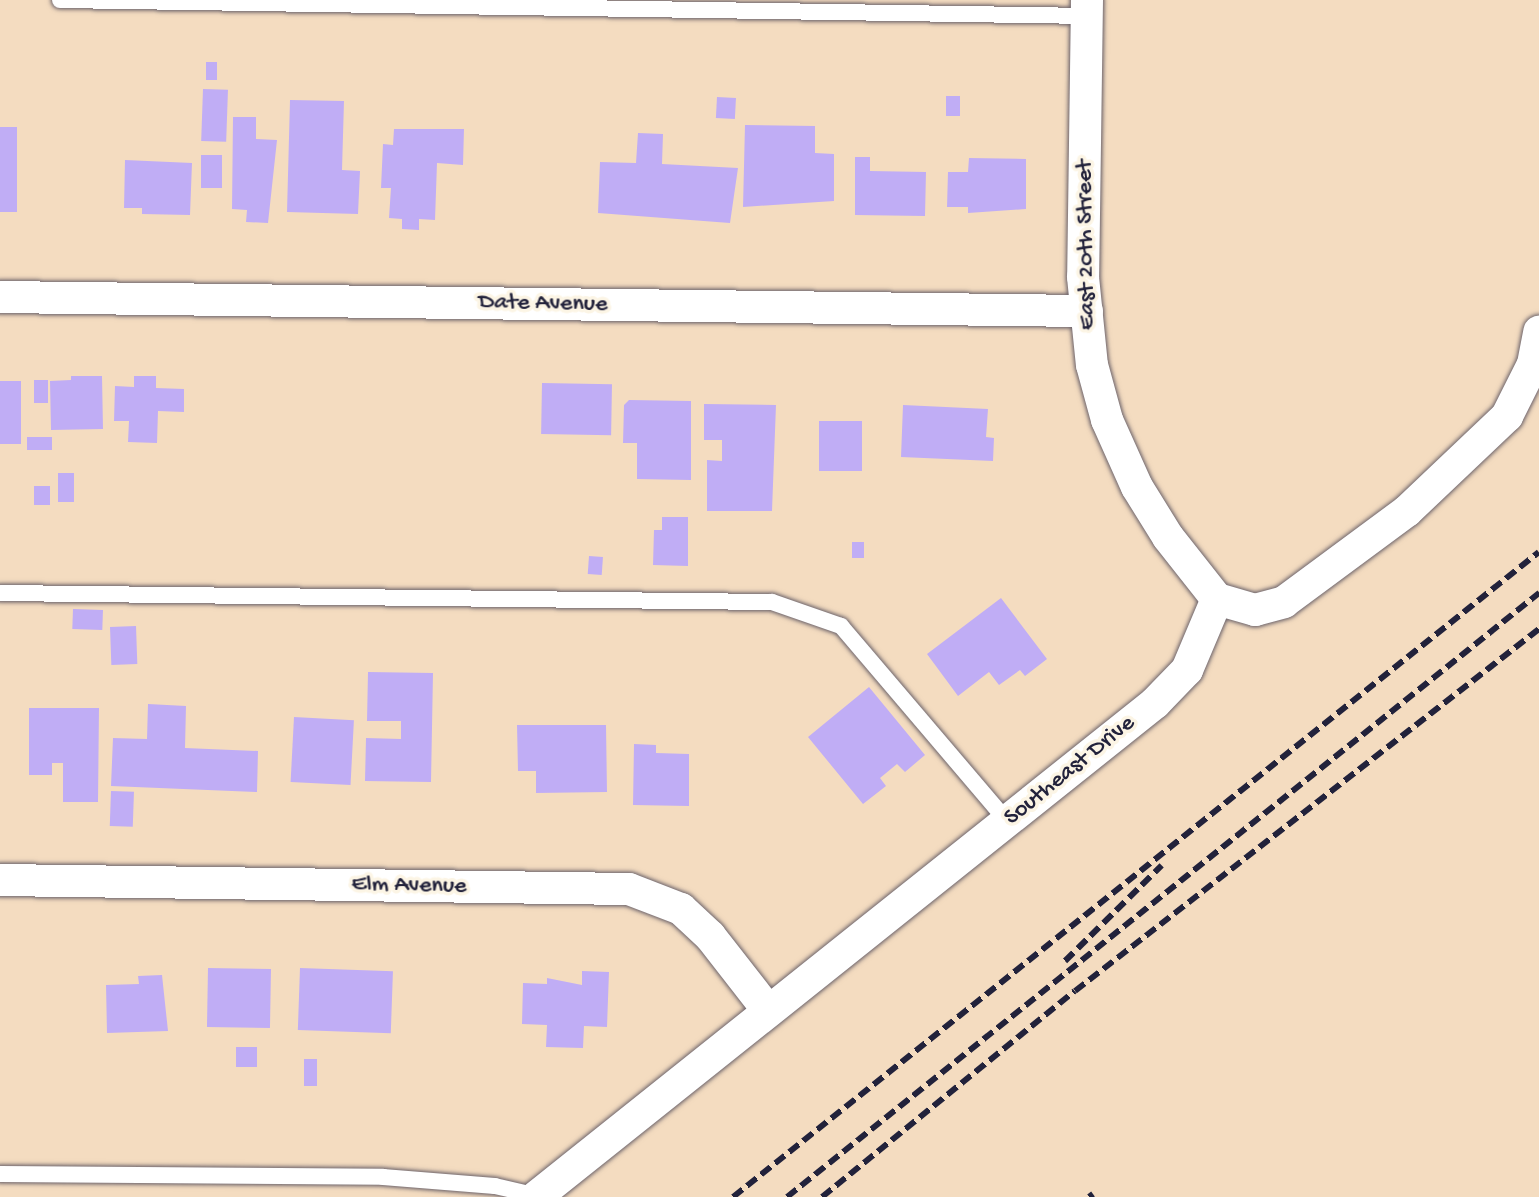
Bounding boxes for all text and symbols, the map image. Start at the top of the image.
street label: East 20th Street [1071,160,1103,330]
street label: Date Avenue [478,288,608,320]
street label: Southeast Drive [999,710,1141,832]
street label: Elm Avenue [351,871,467,901]

